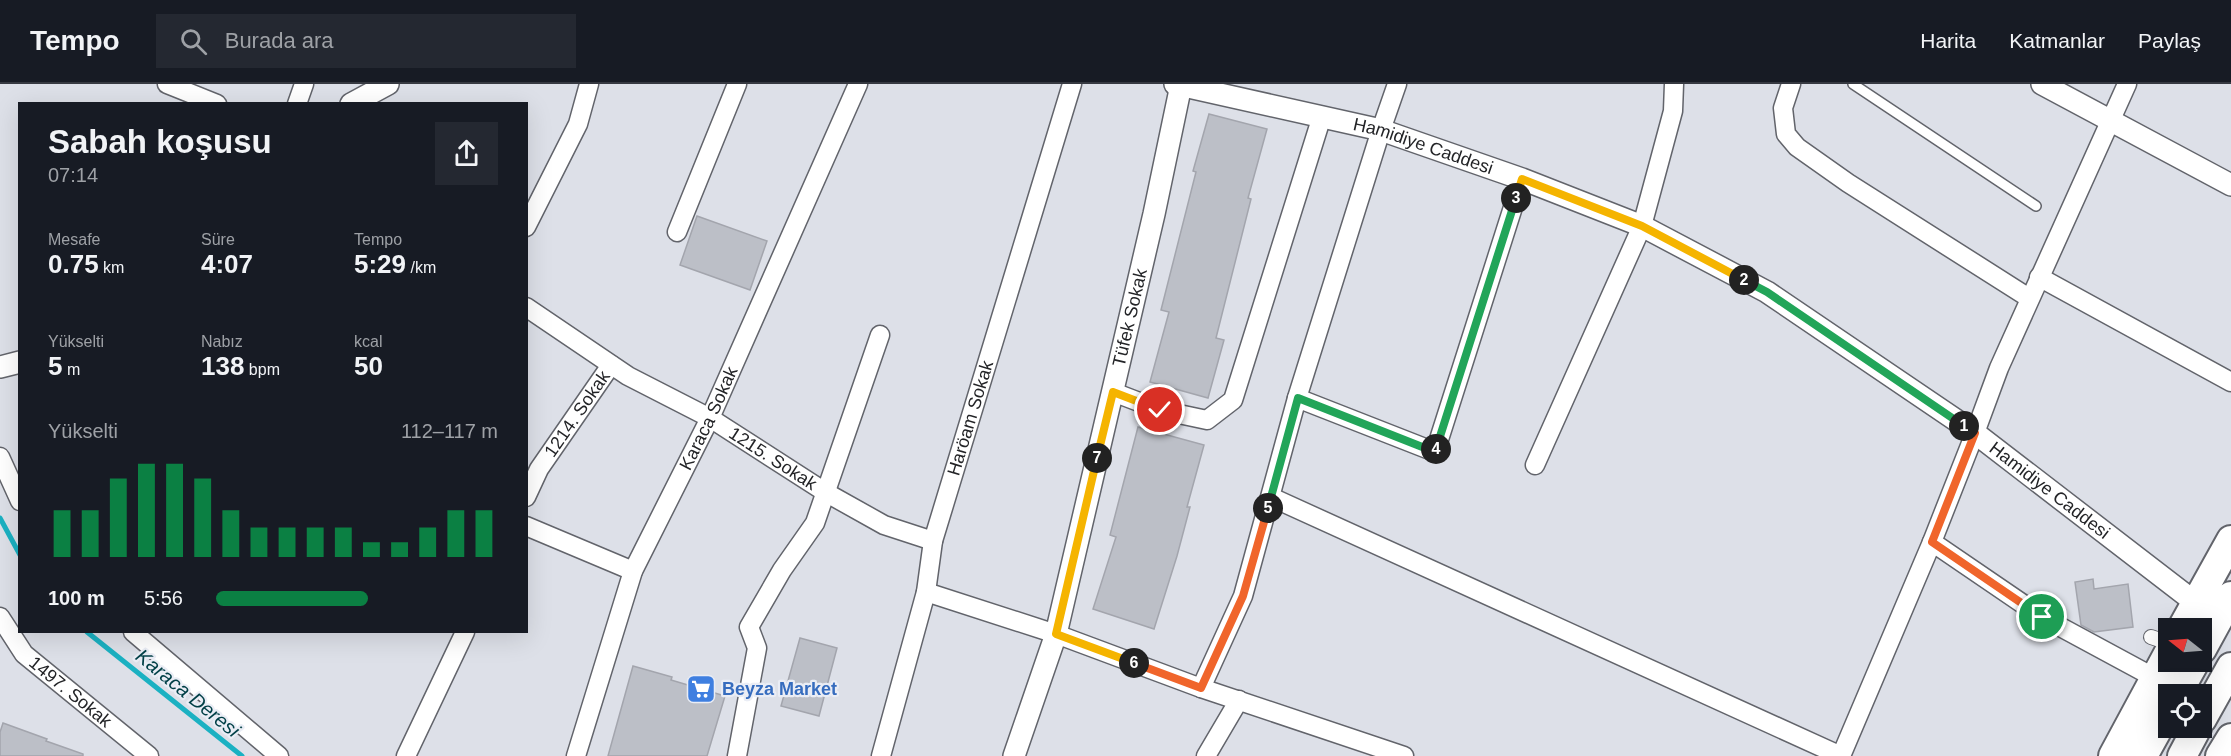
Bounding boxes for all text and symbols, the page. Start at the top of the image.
search box [156,14,576,68]
text: Tempo [30,25,120,56]
icon: search [177,25,210,58]
text: Burada ara [225,28,334,53]
text: Harita [1920,29,1976,52]
text: Katmanlar [2009,29,2105,52]
text: Paylaş [2138,29,2201,52]
street label: Hamidiye Caddesi [1351,114,1496,178]
button: share [435,122,498,185]
text: Sabah koşusu [48,123,272,160]
text: 07:14 [48,164,98,186]
pin: 3 [1501,183,1531,213]
text: 3 [1512,189,1520,206]
text: Mesafe [48,231,100,248]
text: Süre [201,231,235,248]
text: Tempo [354,231,402,248]
text: 0.75 [48,249,99,279]
text: 4:07 [201,249,253,279]
text: 5:29 [354,249,406,279]
text: km [99,259,124,276]
text: /km [406,259,436,276]
pin: 2 [1729,265,1759,295]
street label: Tüfek Sokak [1109,266,1151,369]
text: 2 [1740,271,1748,288]
text: Yükselti [48,333,104,350]
text: Nabız [201,333,243,350]
text: kcal [354,333,382,350]
text: 5 [48,351,62,381]
text: 138 [201,351,244,381]
text: 50 [354,351,383,381]
street label: Haröam Sokak [943,357,998,478]
text: m [62,361,80,378]
text: bpm [244,361,280,378]
street label: Karaca Sokak [675,363,742,473]
street label: 1214. Sokak [540,366,615,461]
pin [1134,384,1185,435]
icon: check [1143,393,1176,426]
pin: 1 [1949,411,1979,441]
text: 1 [1960,417,1968,434]
text: Yükselti [48,420,118,442]
text: 112–117 m [401,420,498,442]
street label: 1215. Sokak [725,423,821,494]
pin: 4 [1421,434,1451,464]
street label: Hamidiye Caddesi [1986,438,2114,543]
text: 4 [1432,440,1440,457]
pin: 7 [1082,443,1112,473]
text: 7 [1093,449,1101,466]
pin: 5 [1253,493,1283,523]
text: 5 [1264,499,1272,516]
text: 100 m [48,587,105,609]
text: 5:56 [144,587,183,609]
pin [2016,591,2067,642]
icon: arrive [2025,600,2058,633]
north arrow [2158,618,2212,672]
map controls [2158,618,2212,738]
water label: Karaca Deresi [132,645,245,742]
pin: 6 [1119,648,1149,678]
street label: 1497. Sokak [25,652,116,732]
text: 6 [1130,654,1138,671]
supermarket icon: Beyza Market [685,673,717,705]
place label: Beyza Market [722,679,837,699]
button: locate [2158,684,2212,738]

